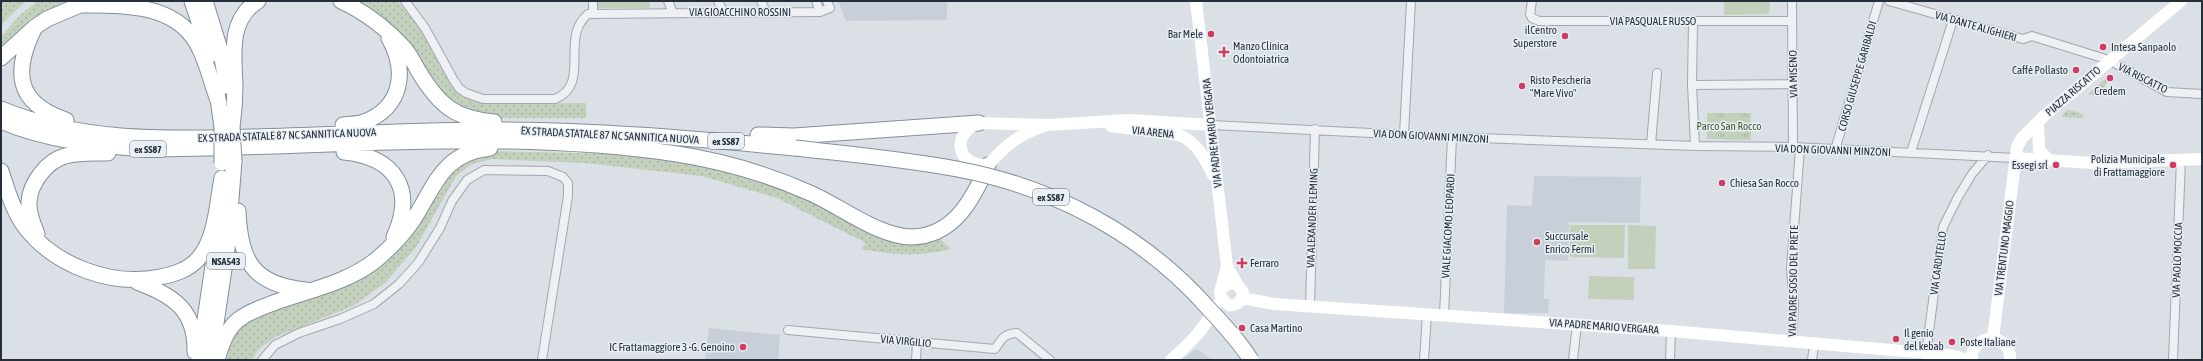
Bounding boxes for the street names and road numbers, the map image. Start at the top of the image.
street label: VIA GIOACCHINO ROSSINI [689,6,791,18]
street label: VIA DANTE ALIGHIERI [1934,9,2018,43]
street label: VIA PASQUALE RUSSO [1610,15,1696,27]
street label: CORSO GIUSEPPE GARIBALDI [1836,20,1878,132]
street label: VIA MISENO [1787,50,1799,98]
street label: VIA RISCATTO [2116,60,2170,96]
street label: PIAZZA RISCATTO [2043,64,2103,118]
street label: VIA PADRE MARIO VERGARA [1200,77,1224,188]
street label: EX STRADA STATALE 87 NC SANNITICA NUOVA [520,124,700,146]
street label: VIA ARENA [1131,124,1175,140]
street label: EX STRADA STATALE 87 NC SANNITICA NUOVA [198,126,377,144]
street label: VIA DON GIOVANNI MINZONI [1373,127,1489,145]
road number: ex SS87 [708,133,744,149]
road number: ex SS87 [130,141,166,157]
street label: VIA DON GIOVANNI MINZONI [1775,142,1891,158]
street label: VIA ALEXANDER FLEMING [1304,168,1320,268]
street label: VIALE GIACOMO LEOPARDI [1439,173,1457,279]
road number: ex SS87 [1033,189,1069,205]
street label: VIA TRENTUNO MAGGIO [1992,200,2016,296]
street label: VIA PAOLO MOCCIA [2170,221,2184,298]
street label: VIA PADRE SOSIO DEL PRETE [1786,225,1800,337]
street label: VIA CARDITELLO [1928,230,1948,296]
road number: NSA543 [207,253,245,269]
street label: VIA PADRE MARIO VERGARA [1549,316,1660,336]
street label: VIA VIRGILIO [880,333,932,349]

